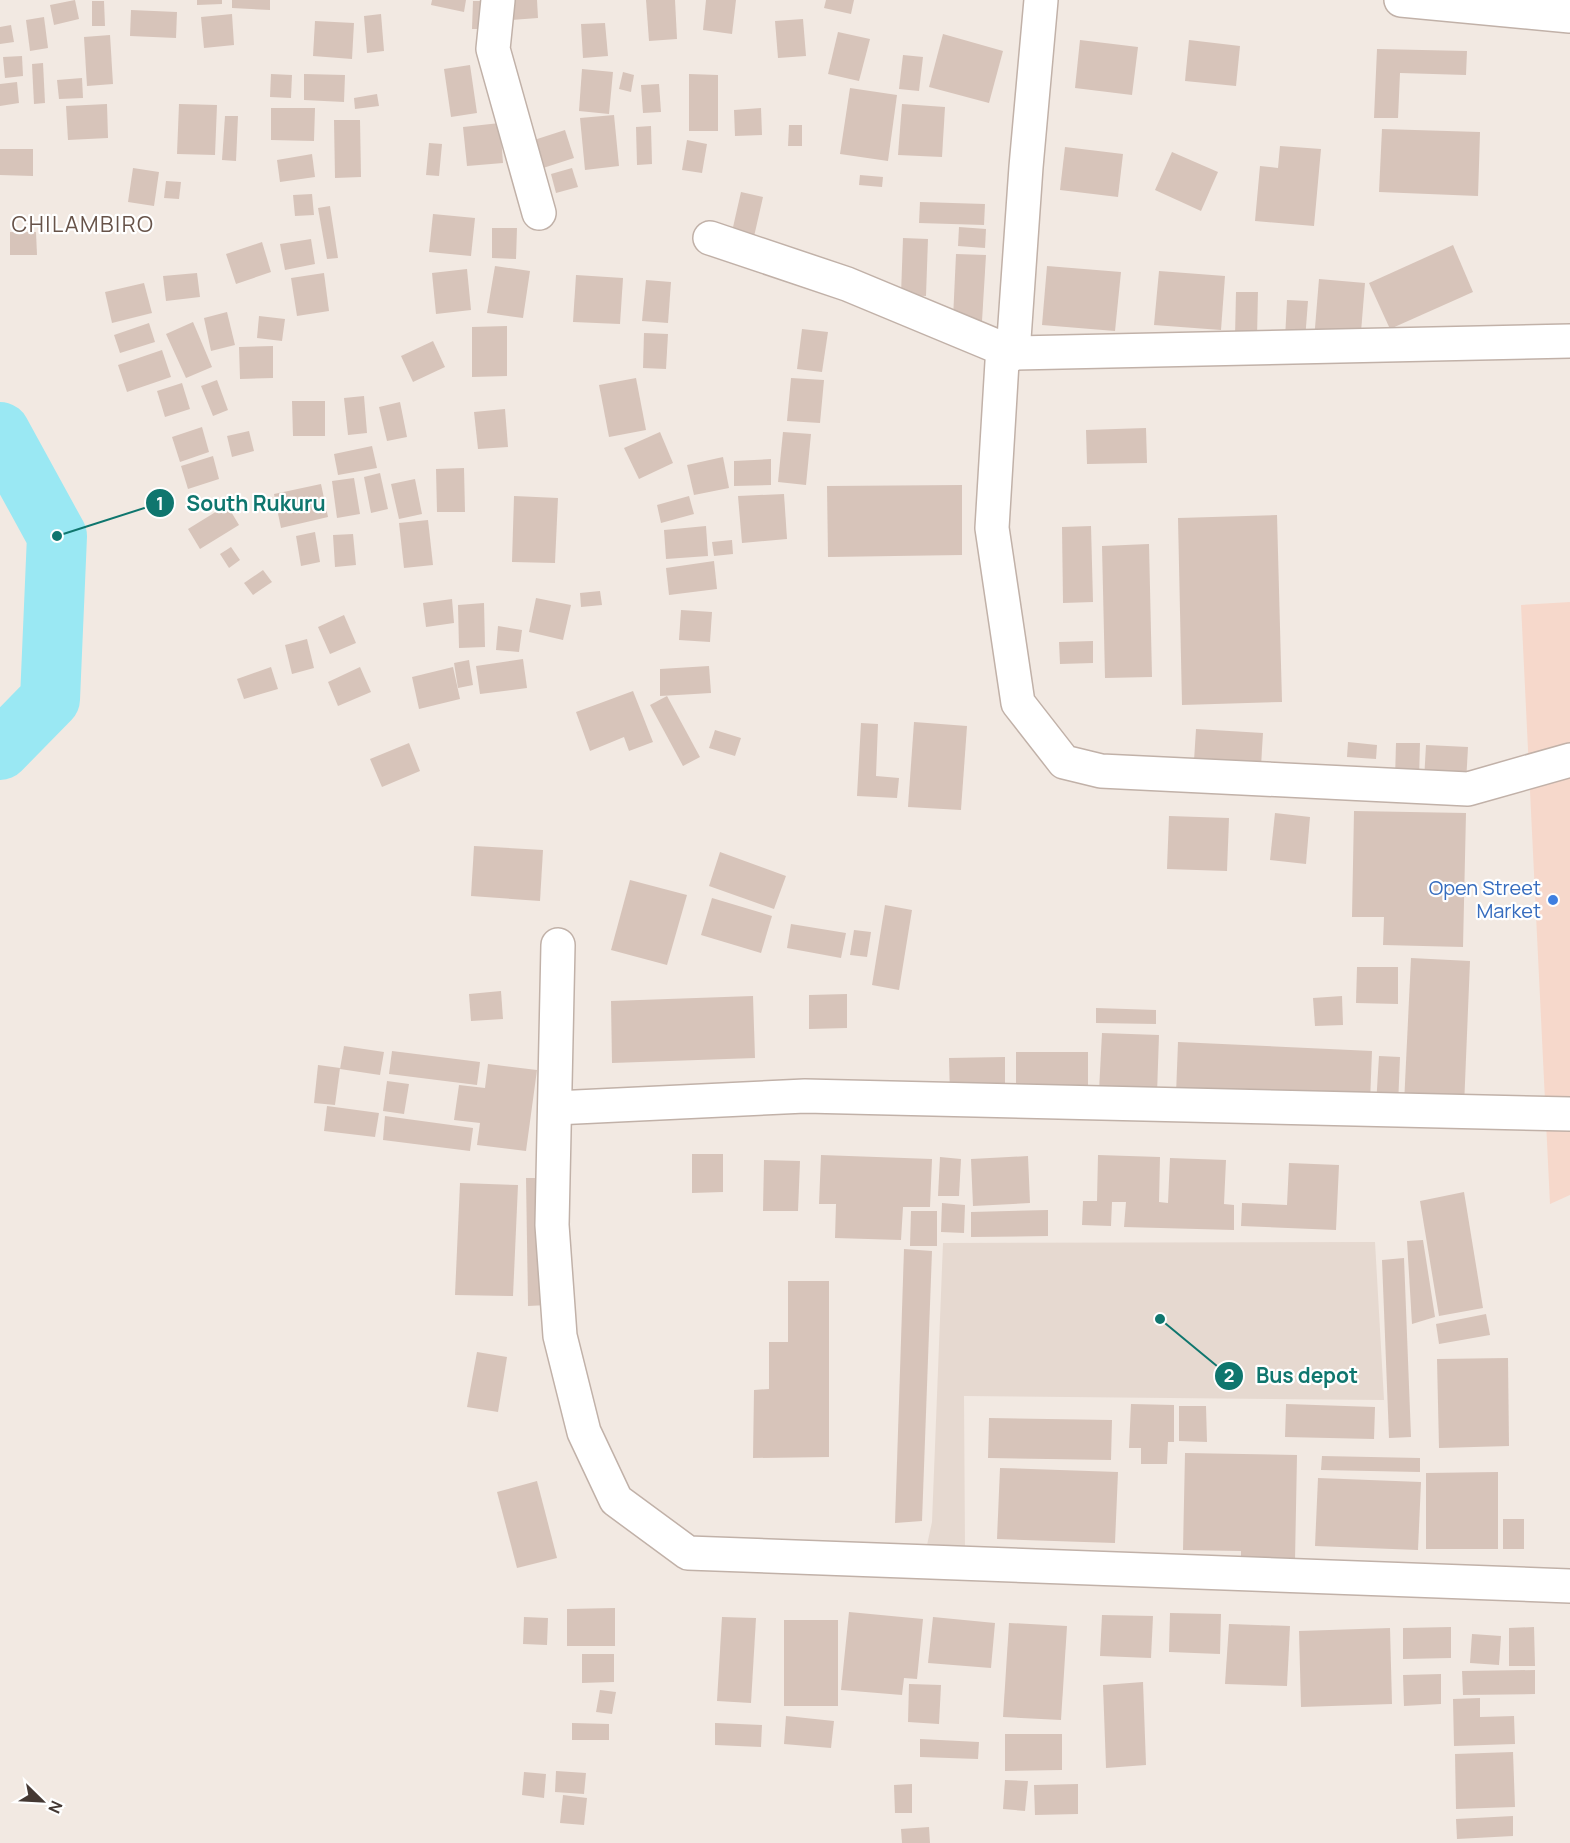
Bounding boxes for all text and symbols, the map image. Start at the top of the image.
district label: CHILAMBIRO [11,209,155,239]
callout: South Rukuru [145,484,338,523]
text: South Rukuru [186,489,326,517]
text: 1 [156,491,164,515]
place label: Open Street Market [1429,874,1541,924]
marker: Open Street Market [1546,893,1560,907]
callout: Bus depot [1214,1357,1370,1396]
text: Bus depot [1256,1361,1358,1389]
text: 2 [1224,1363,1234,1387]
north arrow [12,1771,72,1831]
text: N [43,1797,68,1817]

